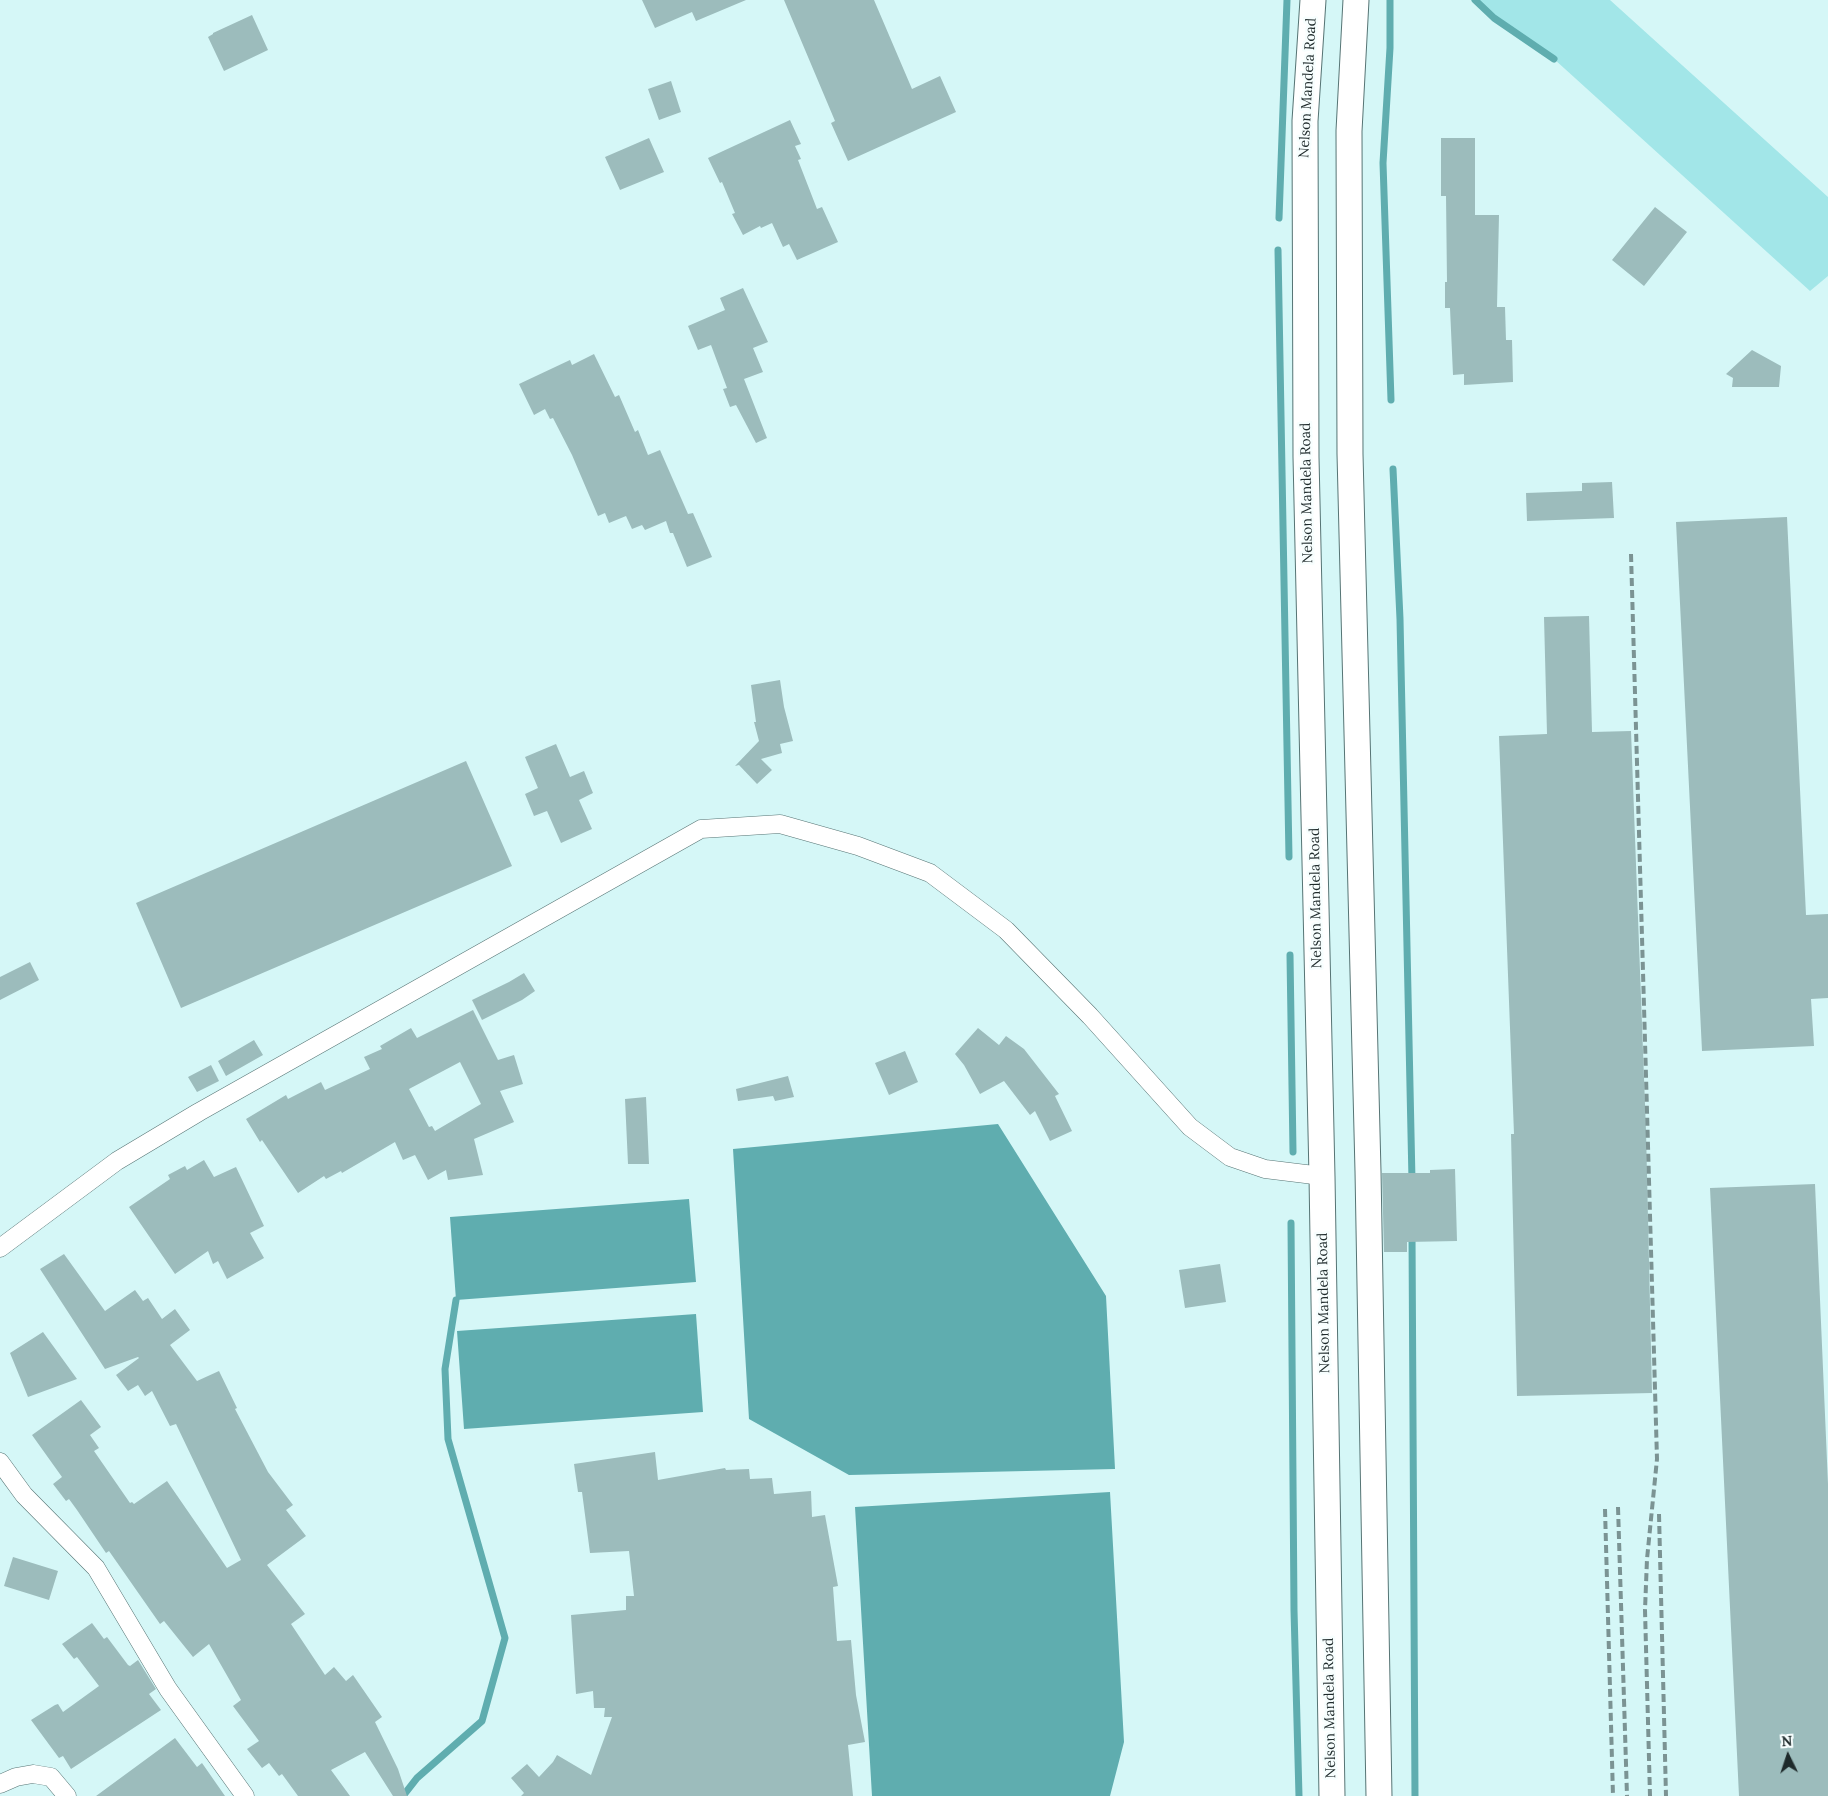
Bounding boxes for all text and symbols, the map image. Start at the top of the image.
street label: Nelson Mandela Road [1296,17,1320,159]
street label: Nelson Mandela Road [1297,423,1317,563]
street label: Nelson Mandela Road [1306,828,1326,968]
street label: Nelson Mandela Road [1314,1233,1334,1373]
street label: Nelson Mandela Road [1320,1638,1340,1778]
north arrow [1763,1731,1813,1781]
text: N [1781,1732,1793,1750]

